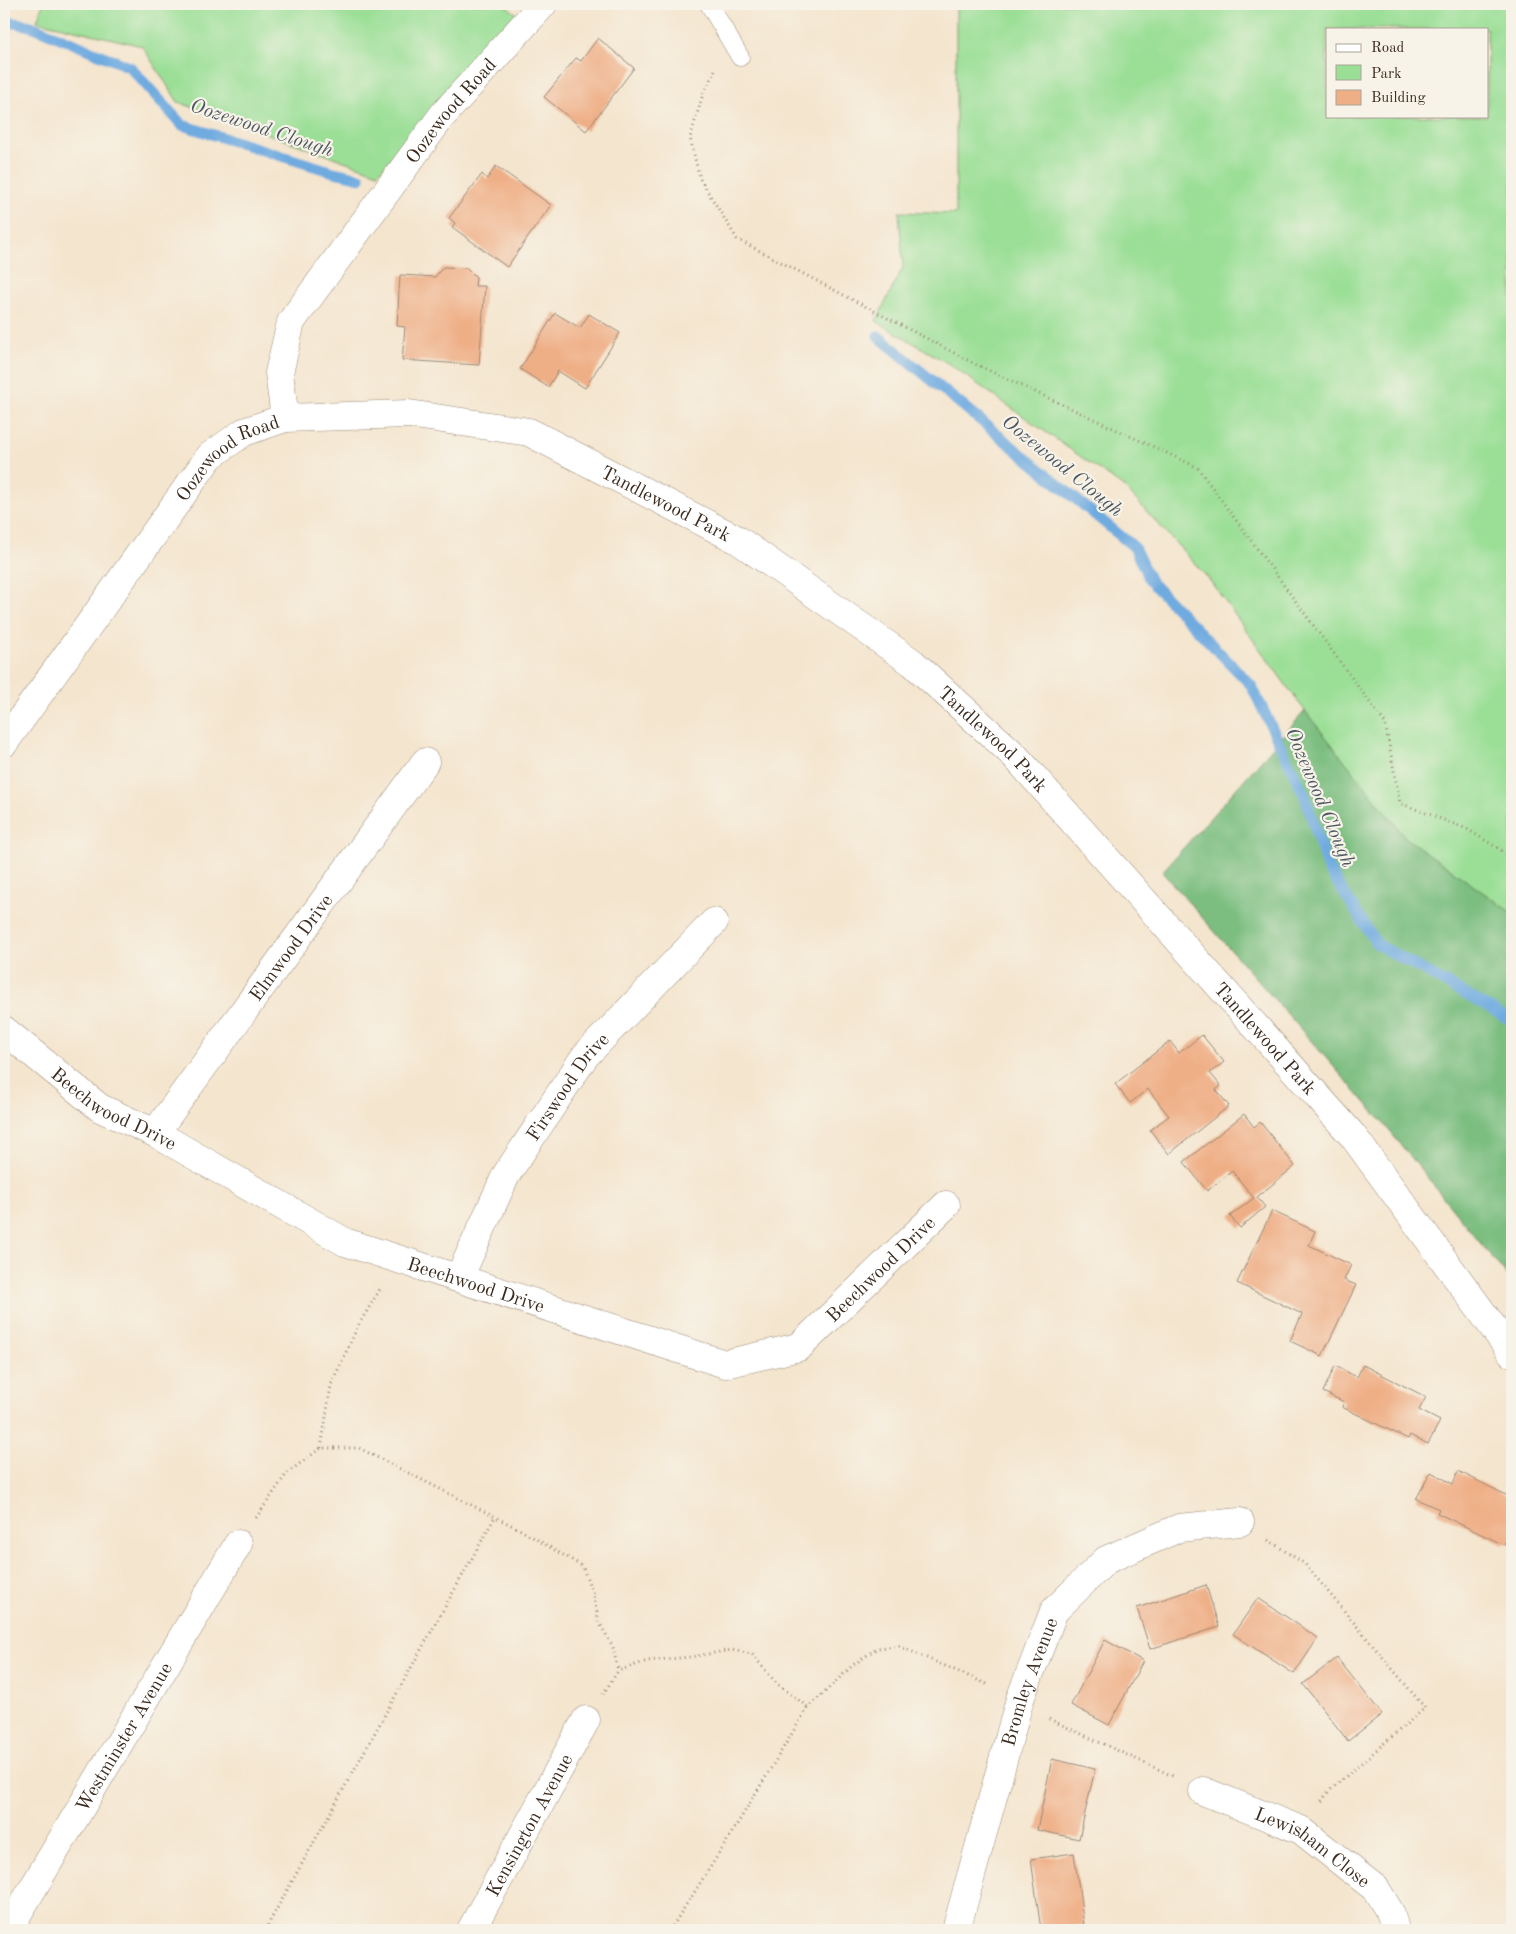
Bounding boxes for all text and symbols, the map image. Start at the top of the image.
legend [1326,28,1488,118]
text: Road [1371,41,1405,56]
street label: Oozewood Road [404,56,501,168]
text: Park [1371,67,1402,82]
text: Building [1371,91,1426,106]
water label: Oozewood Clough [187,96,335,161]
water label: Oozewood Clough [997,412,1126,521]
street label: Oozewood Road [174,414,282,506]
street label: Tandlewood Park [597,464,733,547]
street label: Tandlewood Park [934,684,1050,797]
water label: Oozewood Clough [1281,725,1358,870]
street label: Elmwood Drive [247,892,337,1005]
street label: Tandlewood Park [1209,980,1319,1100]
street label: Firswood Drive [524,1030,614,1145]
street label: Beechwood Drive [47,1065,179,1155]
street label: Beechwood Drive [824,1214,940,1327]
street label: Beechwood Drive [405,1256,546,1317]
street label: Bromley Avenue [1000,1615,1063,1749]
street label: Westminster Avenue [74,1660,177,1816]
street label: Kensington Avenue [484,1751,577,1900]
street label: Lewisham Close [1251,1806,1373,1892]

